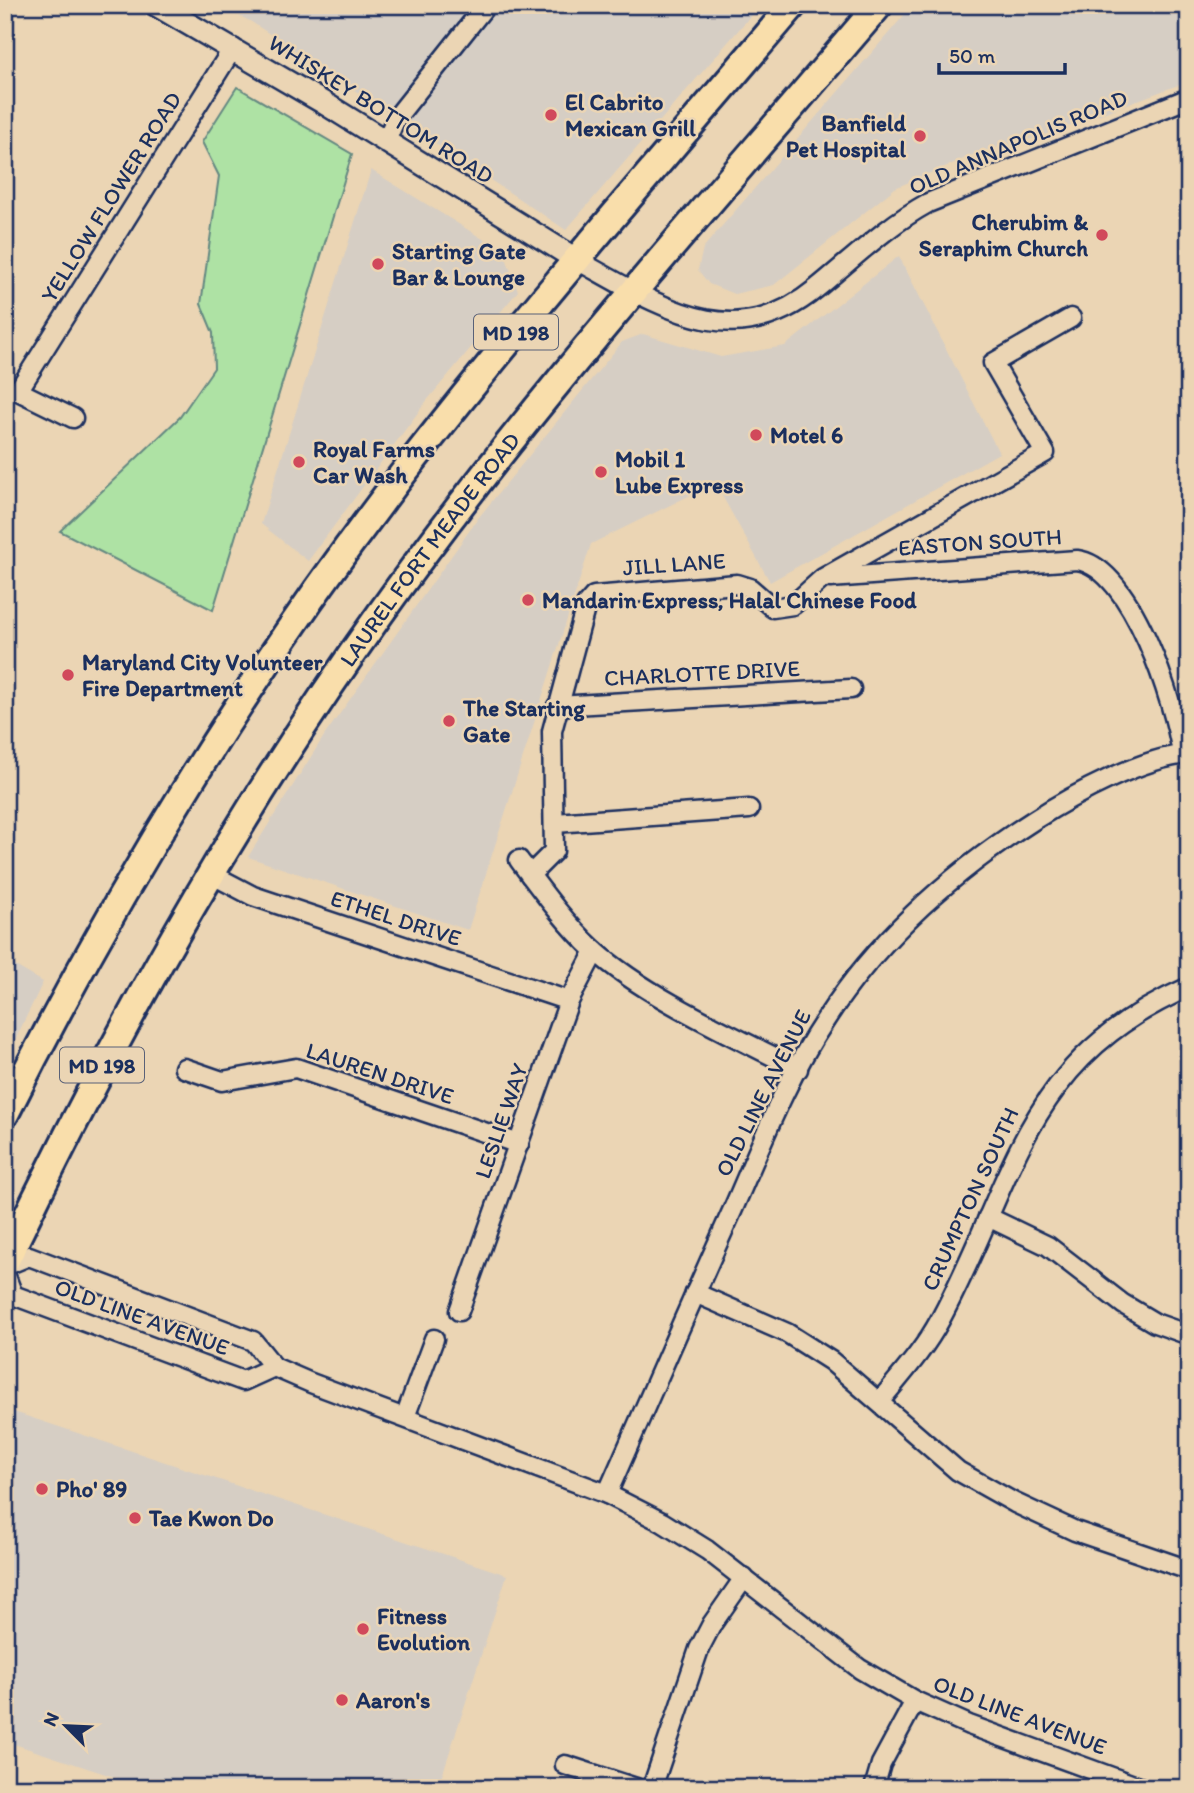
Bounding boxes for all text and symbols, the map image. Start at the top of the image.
street label: WHISKEY BOTTOM ROAD [263,28,499,190]
scale bar [939,32,1064,76]
text: 50 m [949,43,996,68]
street label: OLD ANNAPOLIS ROAD [904,83,1132,201]
street label: YELLOW FLOWER ROAD [35,86,187,308]
place label: El Cabrito Mexican Grill [565,88,696,142]
marker: El Cabrito Mexican Grill [543,107,559,123]
place label: Banfield Pet Hospital [786,109,906,163]
marker: Banfield Pet Hospital [912,128,928,144]
place label: Cherubim & Seraphim Church [919,208,1088,262]
marker: Cherubim & Seraphim Church [1094,227,1110,243]
place label: Starting Gate Bar & Lounge [392,237,526,291]
marker: Starting Gate Bar & Lounge [370,256,386,272]
road number: MD 198 [474,314,558,350]
place label: Motel 6 [770,421,843,449]
street label: LAUREL FORT MEADE ROAD [333,427,526,672]
marker: Motel 6 [748,427,764,443]
place label: Royal Farms Car Wash [313,435,435,489]
place label: Mobil 1 Lube Express [615,445,744,499]
marker: Royal Farms Car Wash [291,454,307,470]
marker: Mobil 1 Lube Express [593,464,609,480]
street label: EASTON SOUTH [897,522,1063,562]
street label: JILL LANE [622,546,727,582]
place label: Mandarin Express, Halal Chinese Food [542,586,917,614]
marker: Mandarin Express, Halal Chinese Food [520,592,536,608]
place label: Maryland City Volunteer Fire Department [82,648,323,702]
street label: CHARLOTTE DRIVE [603,654,801,692]
marker: Maryland City Volunteer Fire Department [60,667,76,683]
place label: The Starting Gate [462,694,586,748]
marker: The Starting Gate [441,713,457,729]
street label: ETHEL DRIVE [327,884,465,952]
street label: OLD LINE AVENUE [709,1005,817,1181]
street label: LAUREN DRIVE [303,1036,458,1110]
road number: MD 198 [60,1048,144,1082]
street label: LESLIE WAY [468,1060,534,1182]
street label: CRUMPTON SOUTH [915,1103,1025,1295]
street label: OLD LINE AVENUE [51,1272,233,1362]
place label: Pho' 89 [56,1475,127,1503]
marker: Pho' 89 [34,1481,50,1497]
place label: Tae Kwon Do [148,1504,274,1532]
marker: Tae Kwon Do [127,1510,143,1526]
place label: Fitness Evolution [377,1602,471,1656]
marker: Fitness Evolution [355,1621,371,1637]
street label: OLD LINE AVENUE [929,1669,1111,1761]
place label: Aaron's [355,1686,430,1714]
north arrow [32,1692,102,1762]
marker: Aaron's [334,1692,350,1708]
text: N [38,1709,64,1730]

